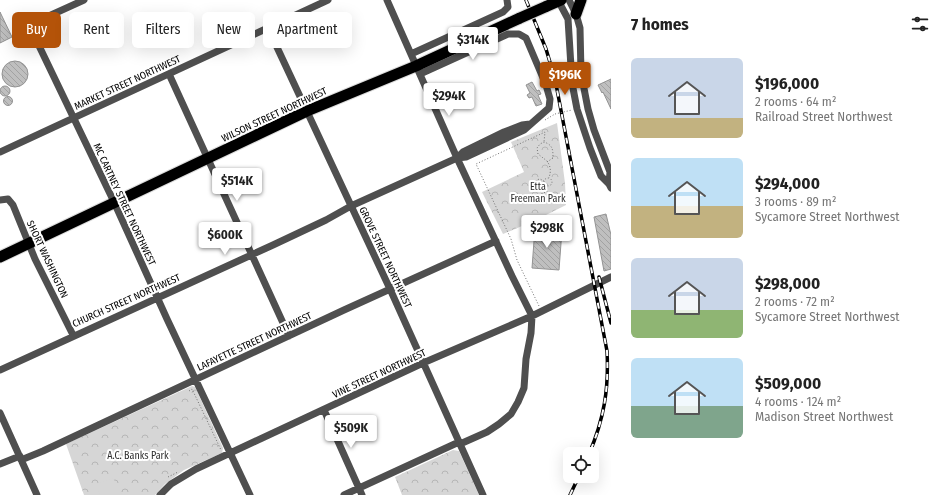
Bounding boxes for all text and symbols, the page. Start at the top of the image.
chip: Buy [12,12,61,48]
chip: Rent [69,12,124,48]
chip: Filters [132,12,194,48]
chip: New [202,12,255,48]
chip: Apartment [263,12,352,48]
icon: filters [909,13,931,35]
text: 7 homes [631,14,689,35]
pin: $314K [445,27,501,61]
text: $314K [457,32,489,47]
street label: MARKET STREET NORTHWEST [72,53,183,113]
pin: $196K [537,62,593,96]
text: $196K [549,67,581,82]
text: $196,000 [755,73,819,94]
icon: home [663,74,711,122]
pin: $294K [421,83,477,117]
street label: WILSON STREET NORTHWEST [220,85,329,145]
text: $294K [432,88,466,103]
text: 2 rooms · 64 m² [755,94,836,109]
text: Railroad Street Northwest [755,109,892,124]
street label: MC CARTNEY STREET NORTHWEST [90,141,158,268]
pin: $514K [209,168,265,202]
text: $514K [221,173,253,188]
text: $294,000 [755,173,820,194]
icon: home [663,174,711,222]
park label: Etta Freeman Park [510,181,566,205]
text: 3 rooms · 89 m² [755,194,837,209]
street label: GROVE STREET NORTHWEST [356,205,414,310]
text: Sycamore Street Northwest [755,209,899,224]
pin: $298K [519,215,575,249]
street label: SHORT WASHINGTON [24,219,70,300]
text: $298K [530,220,564,235]
pin: $600K [197,222,253,256]
text: $600K [207,227,243,242]
street label: CHURCH STREET NORTHWEST [71,272,183,330]
text: $298,000 [755,273,820,294]
icon: home [663,274,711,322]
text: 2 rooms · 72 m² [755,294,835,309]
text: Sycamore Street Northwest [755,309,899,324]
street label: LAFAYETTE STREET NORTHWEST [195,310,314,374]
street label: VINE STREET NORTHWEST [331,347,428,401]
text: $509,000 [755,373,821,394]
icon: home [663,374,711,422]
text: 4 rooms · 124 m² [755,394,841,409]
text: Madison Street Northwest [755,409,893,424]
pin: $509K [323,415,379,449]
text: $509K [334,420,368,435]
map controls [563,447,599,483]
button: locate [563,447,599,483]
park label: A.C. Banks Park [107,450,169,462]

